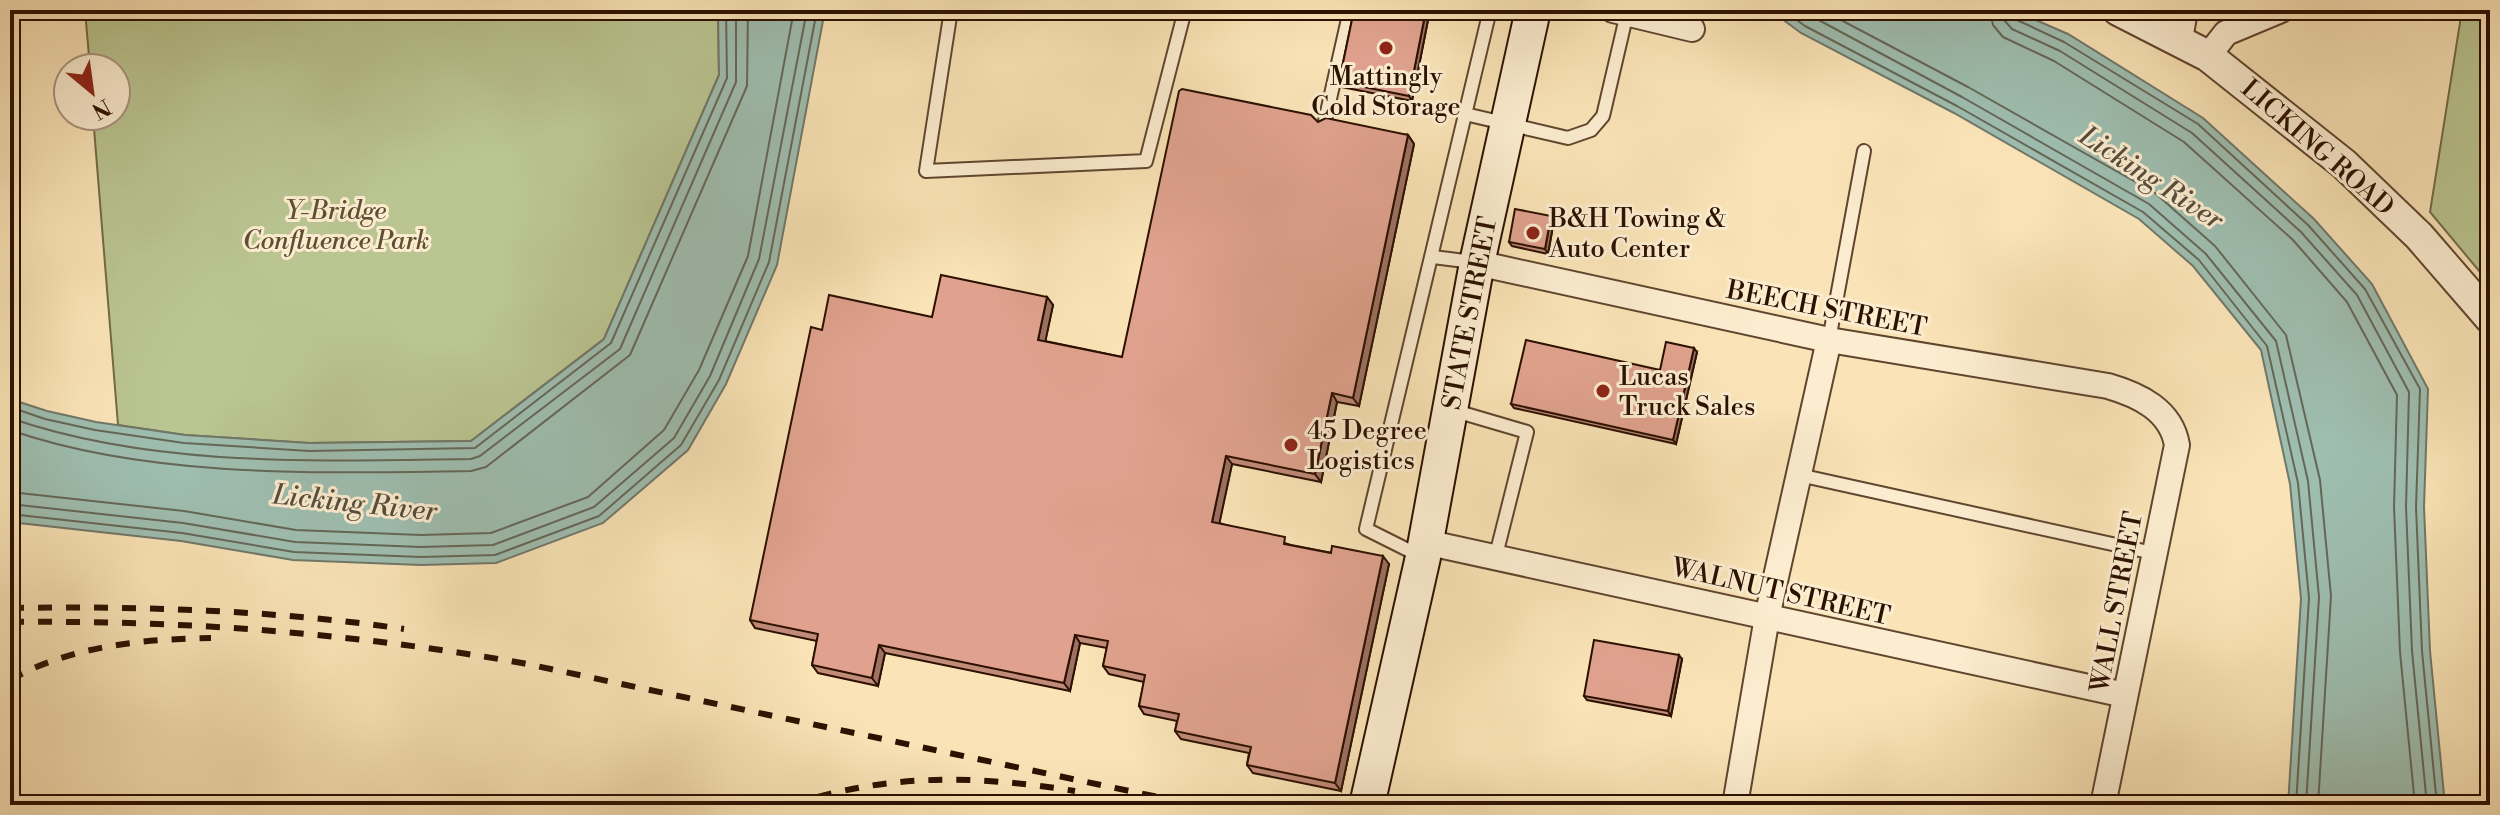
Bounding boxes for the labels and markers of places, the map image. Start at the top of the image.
marker: Mattingly Cold Storage [1377,39,1395,57]
place label: Mattingly Cold Storage [1311,61,1461,123]
place label: B&H Towing & Auto Center [1548,203,1726,265]
marker: B&H Towing & Auto Center [1524,224,1542,242]
place label: Lucas Truck Sales [1619,361,1755,423]
marker: Lucas Truck Sales [1594,382,1612,400]
place label: 45 Degree Logistics [1307,415,1427,477]
marker: 45 Degree Logistics [1282,436,1300,454]

